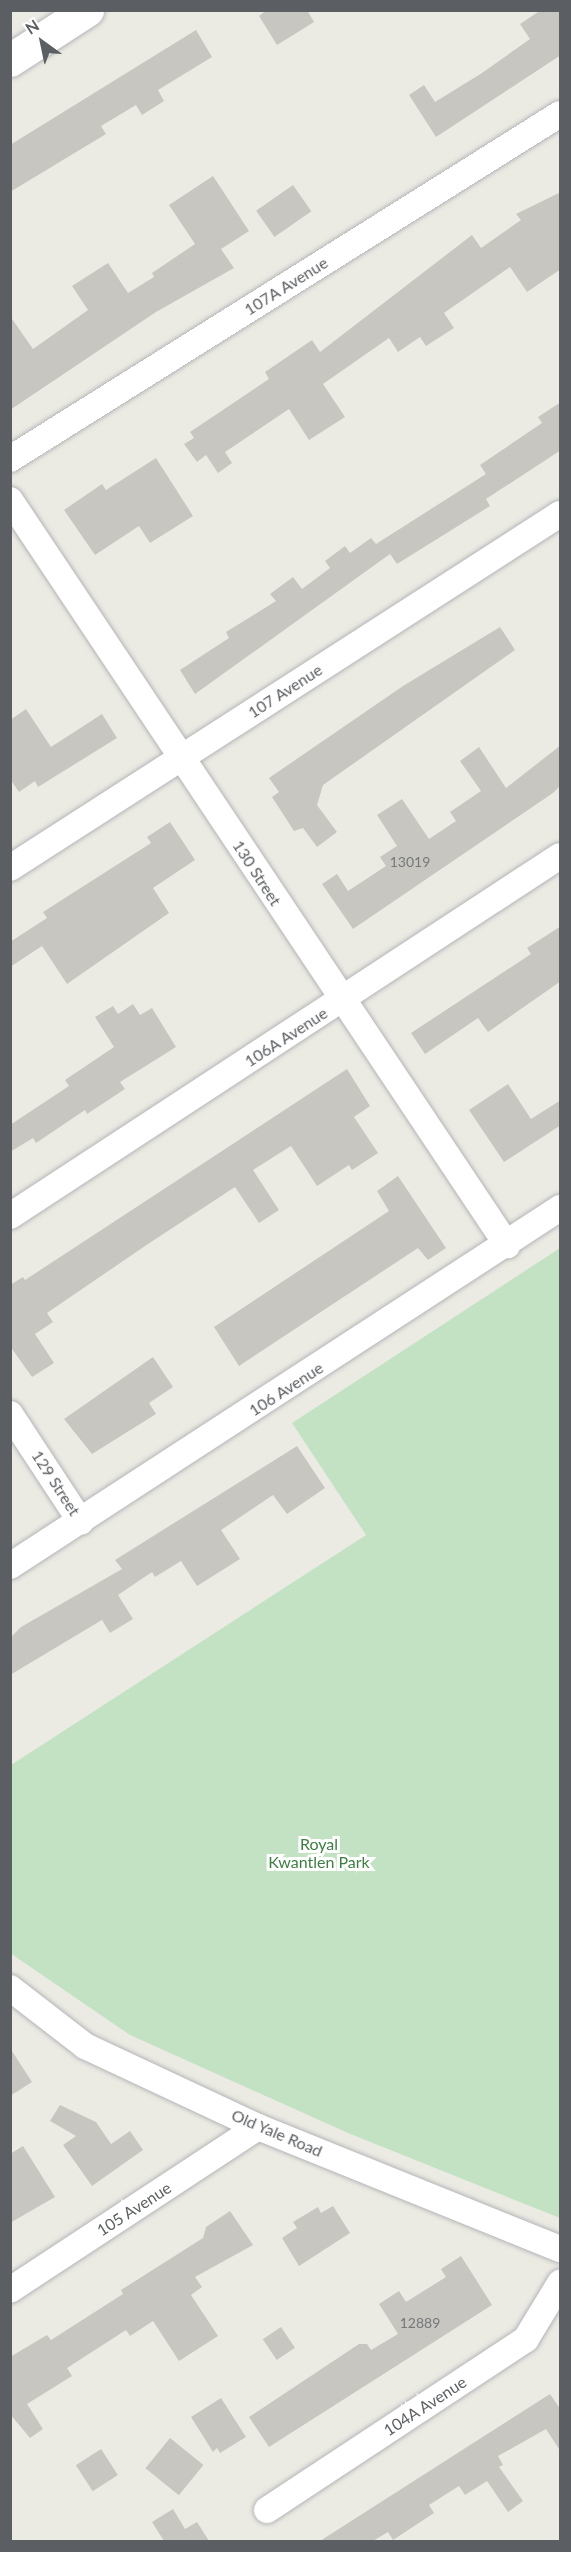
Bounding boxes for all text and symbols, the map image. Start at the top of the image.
north arrow [12,12,72,72]
text: N [22,15,42,38]
street label: 107A Avenue [240,252,332,320]
street label: 107 Avenue [244,660,326,722]
street label: 130 Street [229,837,285,909]
house number: 13019 [390,854,430,870]
street label: 106A Avenue [241,1003,331,1071]
street label: 106 Avenue [245,1358,327,1420]
street label: 129 Street [28,1447,84,1519]
park label: Royal Kwantlen Park [268,1834,370,1872]
street label: Old Yale Road [228,2105,326,2161]
street label: 105 Avenue [93,2178,175,2240]
house number: 12889 [400,2315,440,2331]
street label: 104A Avenue [380,2372,470,2440]

